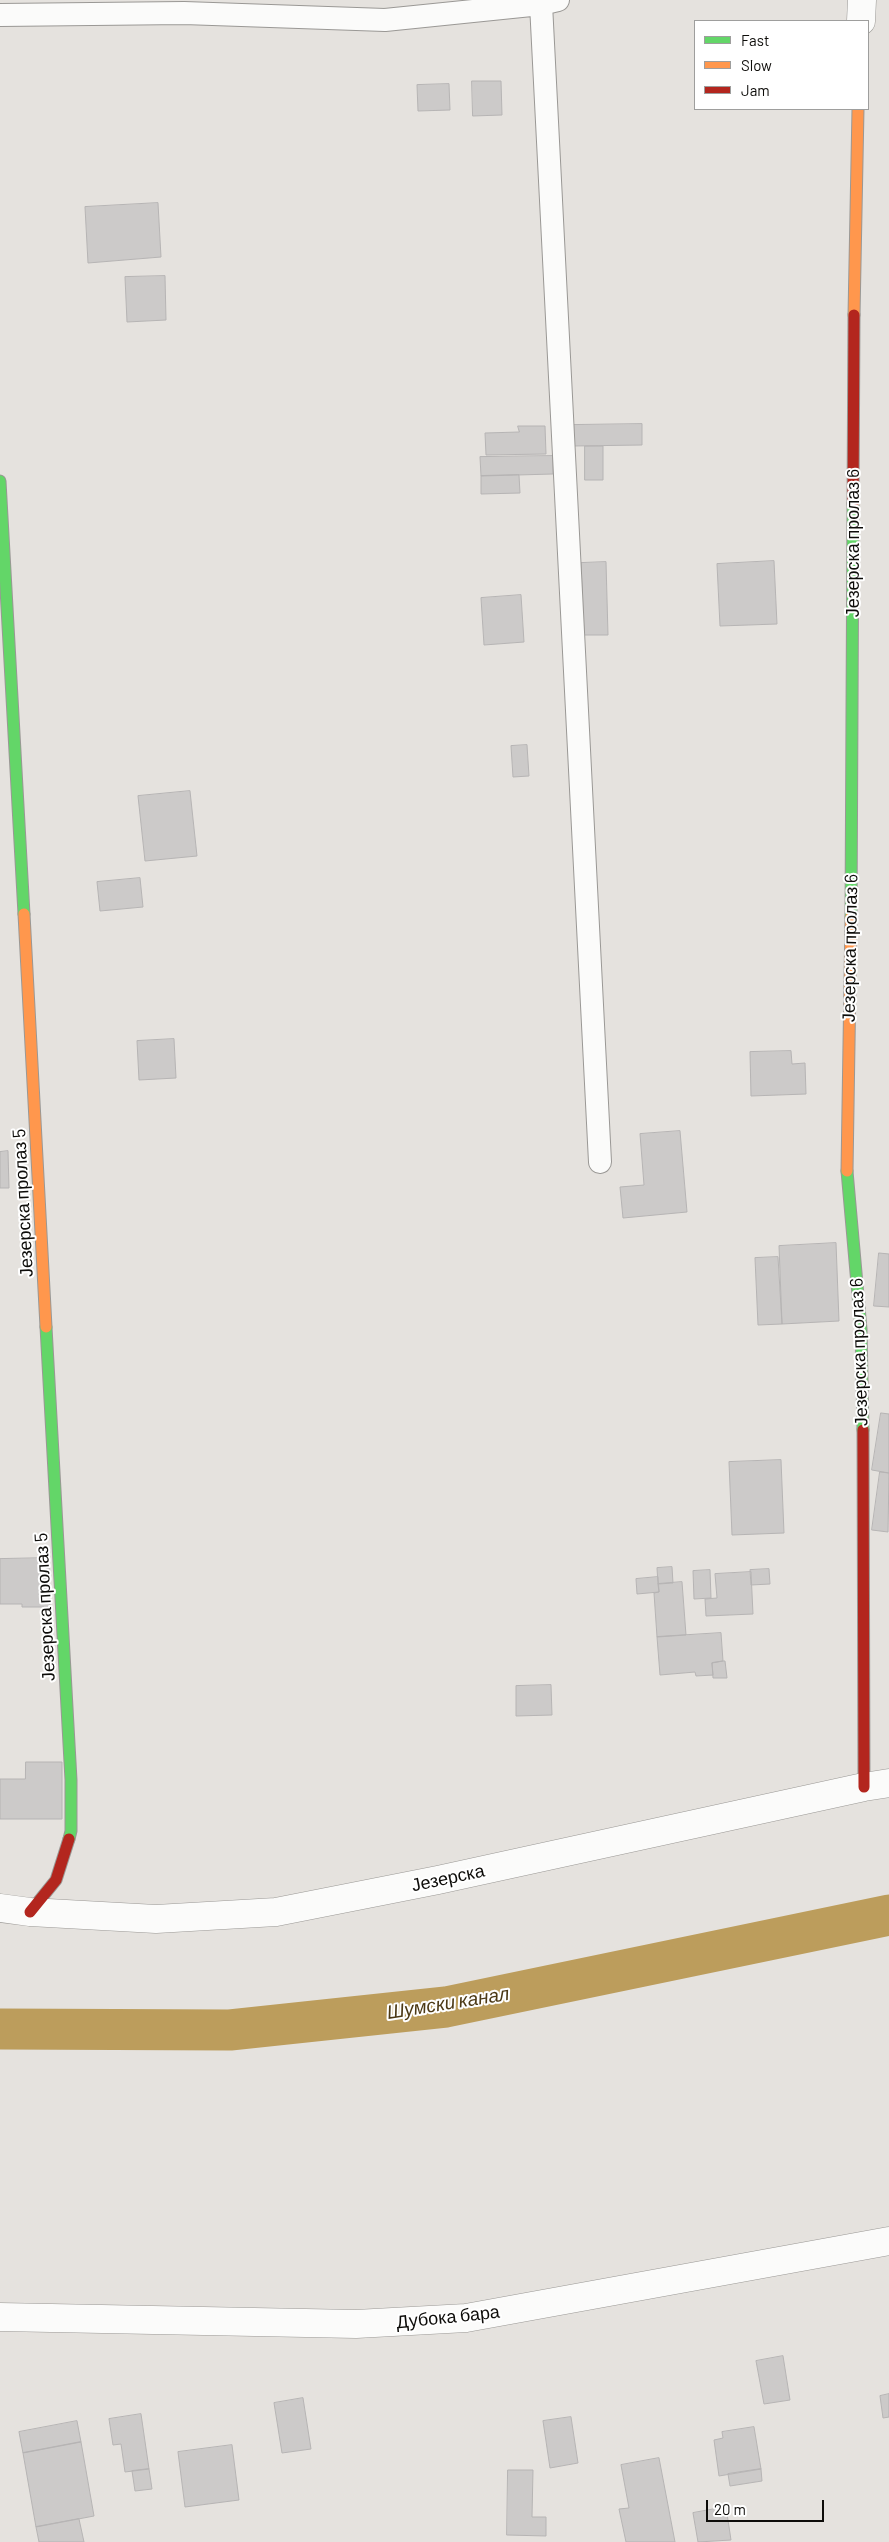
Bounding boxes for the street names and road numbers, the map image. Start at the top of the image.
street label: Језерска пролаз 6 [842,469,864,617]
street label: Језерска пролаз 6 [838,874,862,1022]
street label: Језерска пролаз 5 [8,1128,38,1278]
street label: Језерска пролаз 6 [846,1277,872,1427]
street label: Језерска пролаз 5 [30,1532,60,1682]
street label: Језерска [410,1860,486,1896]
street label: Дубока бара [395,2301,501,2333]

